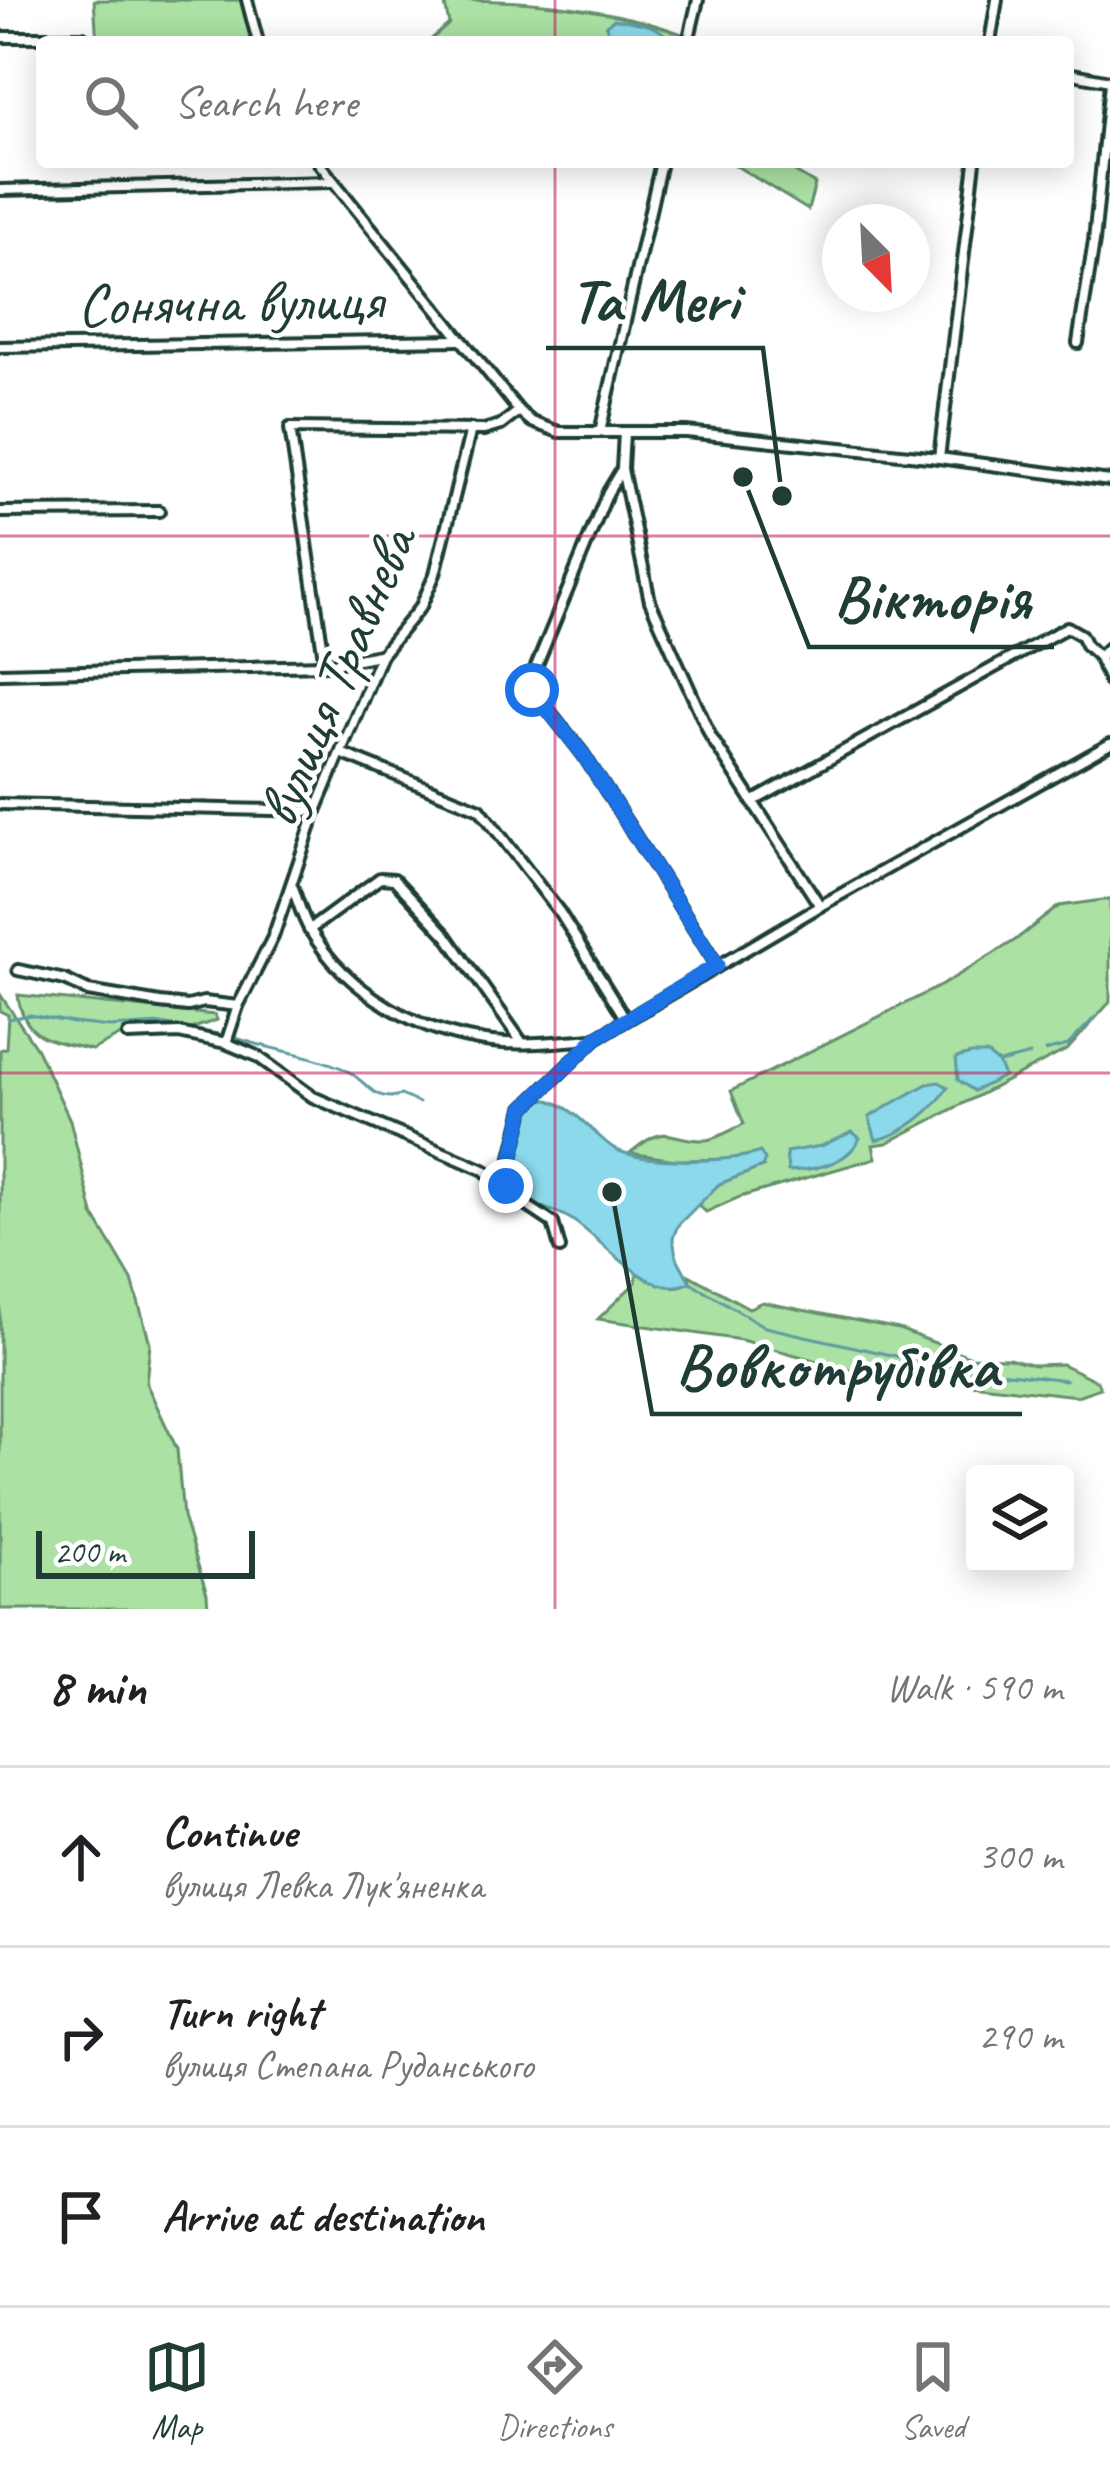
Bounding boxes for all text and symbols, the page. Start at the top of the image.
search box [36,36,1074,168]
icon: search [78,69,144,135]
text: Search here [174,74,357,131]
north arrow [822,204,930,312]
callout: Ta Meri [546,249,763,348]
street label: Сонячна вулиця [77,261,388,343]
text: Ta Meri [570,261,746,340]
street label: вулиця Травнева [239,510,435,837]
callout: Вікторія [809,548,1054,647]
text: Вікторія [834,559,1033,638]
route start [505,663,559,717]
route end [479,1159,533,1213]
callout: Вовкотрубівка [652,1315,1022,1414]
text: Вовкотрубівка [676,1327,1003,1406]
map controls [966,1465,1074,1573]
button: layers [966,1465,1074,1573]
scale bar [36,1525,255,1578]
text: 200 m [54,1531,125,1573]
text: 8 min [48,1655,146,1719]
text: Walk · 590 m [886,1663,1062,1712]
text: Continue [162,1804,296,1861]
icon: ahead [48,1824,114,1890]
text: 300 m [978,1832,1062,1881]
text: вулиця Левка Лук'яненка [162,1861,483,1910]
text: Turn right [162,1984,320,2041]
icon: right [48,2004,114,2070]
text: 290 m [978,2012,1062,2061]
text: вулиця Степана Руданського [162,2041,534,2090]
icon: arrive [48,2184,114,2250]
text: Arrive at destination [162,2188,484,2245]
tab: Map [144,2334,210,2448]
tab: Directions [498,2334,612,2448]
tab: Saved [900,2334,966,2448]

